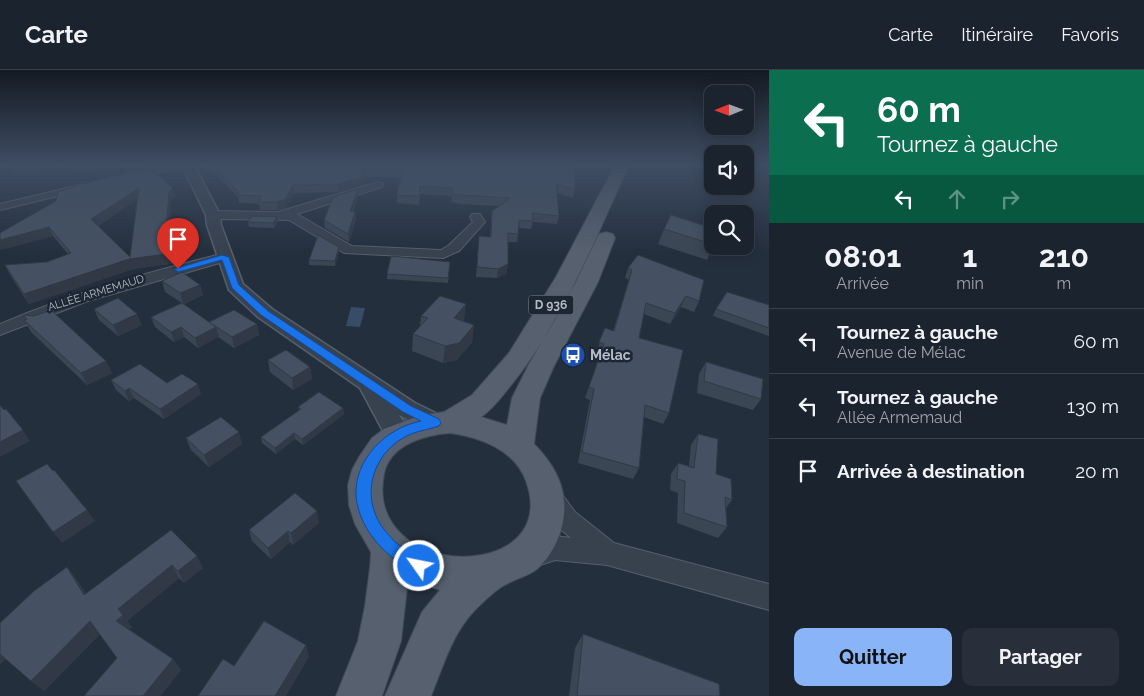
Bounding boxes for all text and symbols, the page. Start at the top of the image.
text: Carte [25,20,88,49]
text: Carte [888,24,933,45]
text: Itinéraire [961,24,1033,45]
text: Favoris [1061,24,1119,45]
north arrow [704,85,754,135]
map controls [704,85,754,255]
text: 60 m [877,89,961,130]
icon: left [794,90,859,155]
text: Tournez à gauche [877,131,1058,157]
button: sound [704,145,754,195]
icon: left [890,185,918,213]
icon: ahead [943,185,971,213]
icon: right [996,185,1024,213]
button: search [704,205,754,255]
pin [157,218,199,269]
icon: arrive [164,225,192,253]
text: 08:01 [824,239,901,274]
text: 1 [963,239,977,274]
text: 210 [1039,239,1089,274]
street label: ALLÉE ARMEMAUD [46,271,146,314]
text: Arrivée [836,274,889,293]
text: min [956,274,984,293]
text: m [1057,274,1071,293]
road number: D 936 [528,296,574,314]
text: Tournez à gauche [837,321,998,343]
icon: left [794,327,822,355]
text: 60 m [1074,330,1119,352]
bus stop icon: Mélac [560,342,586,368]
text: Avenue de Mélac [837,343,966,362]
place label: Mélac [590,347,631,363]
text: Tournez à gauche [837,386,998,408]
icon: left [794,392,822,420]
text: 130 m [1067,395,1119,417]
text: Allée Armemaud [837,408,962,427]
icon: arrive [794,457,822,485]
text: Arrivée à destination [837,460,1025,482]
text: 20 m [1075,460,1119,482]
position arrow [392,539,444,591]
button: Quitter [794,628,952,686]
button: Partager [962,628,1119,686]

